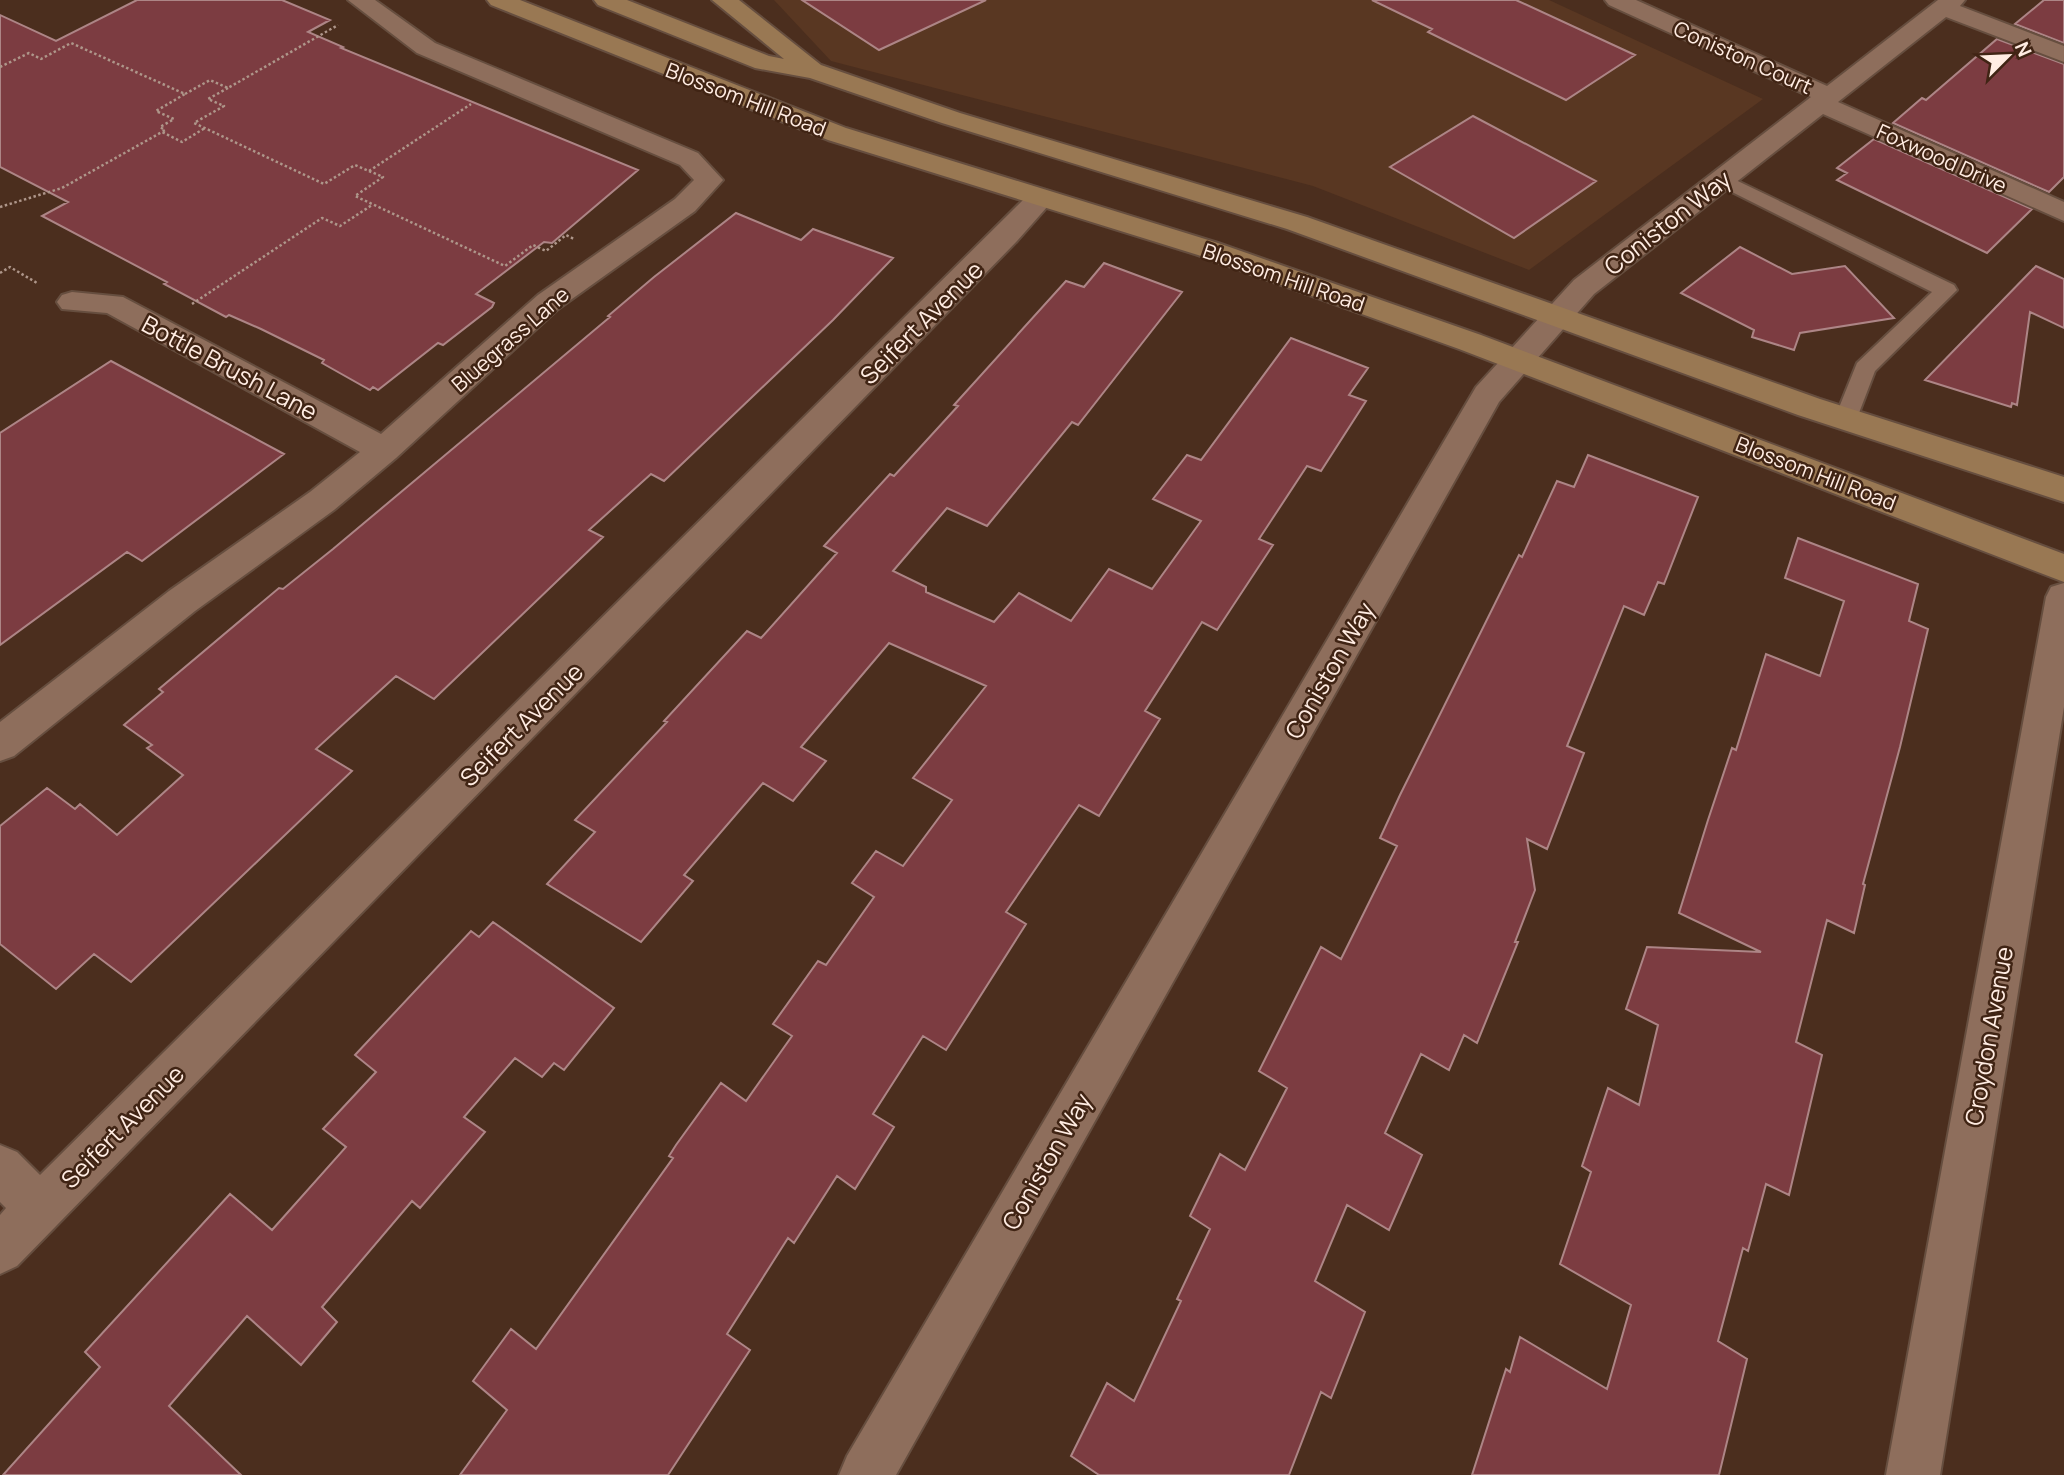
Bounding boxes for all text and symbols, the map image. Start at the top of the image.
street label: Coniston Court [1669,14,1817,100]
north arrow [1973,21,2043,91]
text: N [2009,38,2038,61]
street label: Blossom Hill Road [662,56,830,142]
street label: Foxwood Drive [1873,117,2011,199]
street label: Coniston Way [1597,162,1738,282]
street label: Blossom Hill Road [1199,236,1369,318]
street label: Seifert Avenue [852,253,990,391]
street label: Bluegrass Lane [445,280,575,398]
street label: Bottle Brush Lane [137,307,323,427]
street label: Blossom Hill Road [1732,430,1900,516]
street label: Coniston Way [1276,595,1382,744]
street label: Seifert Avenue [452,655,590,793]
street label: Croydon Avenue [1956,944,2020,1128]
street label: Seifert Avenue [53,1057,191,1195]
street label: Coniston Way [993,1086,1099,1235]

